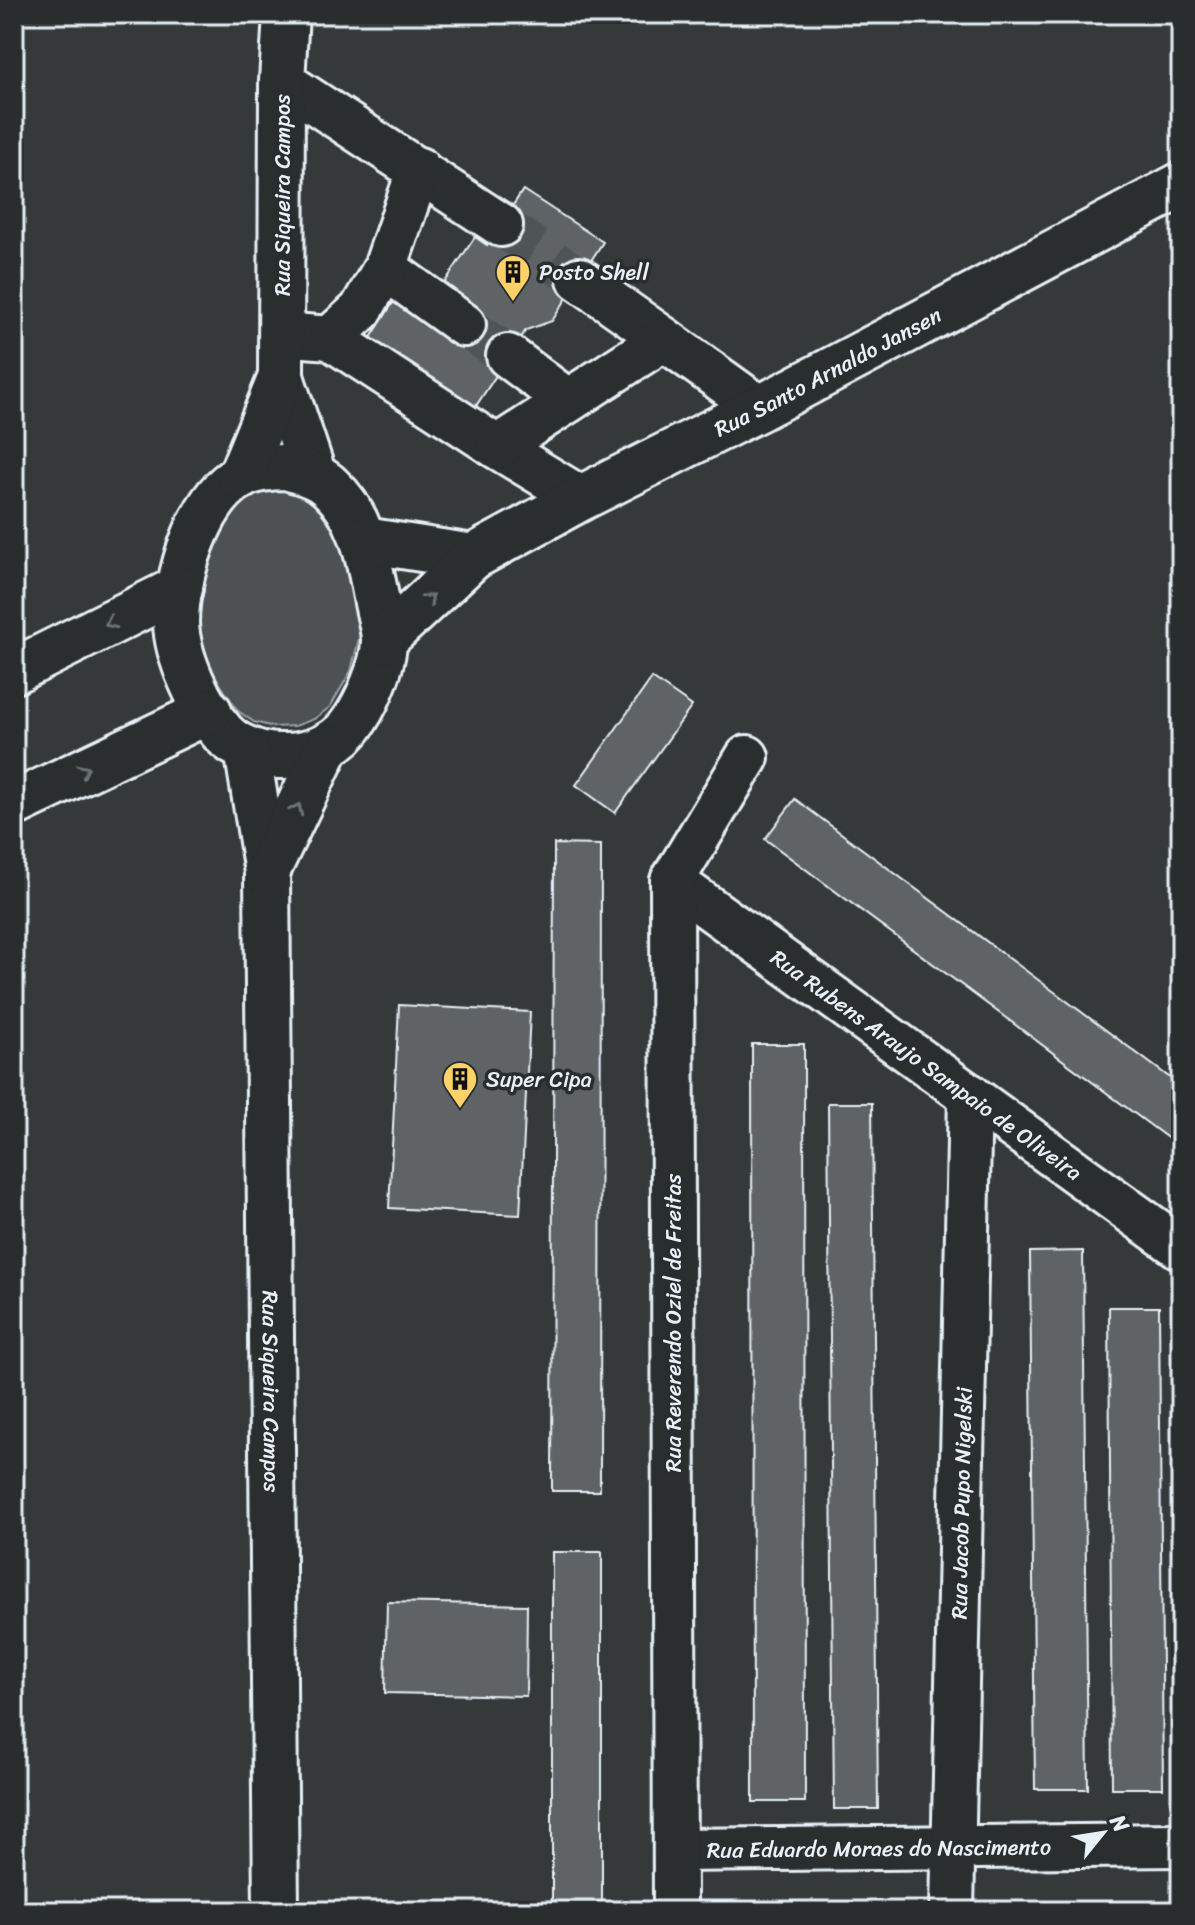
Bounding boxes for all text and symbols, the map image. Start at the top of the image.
street label: Rua Siqueira Campos [263,93,302,296]
building icon: Posto Shell [494,253,532,303]
place label: Posto Shell [539,253,649,292]
street label: Rua Santo Arnaldo Jansen [707,296,949,448]
one-way arrow [419,594,434,608]
one-way arrow [104,613,118,629]
one-way arrow [76,764,91,780]
one-way arrow [287,803,303,818]
street label: Rua Rubens Araujo Sampaio de Oliveira [762,939,1091,1191]
building icon: Super Cipa [441,1060,479,1110]
place label: Super Cipa [486,1060,592,1099]
street label: Rua Reverendo Oziel de Freitas [654,1173,693,1472]
street label: Rua Siqueira Campos [251,1290,291,1493]
street label: Rua Jacob Pupo Nigelski [939,1386,984,1620]
north arrow [1063,1793,1143,1873]
text: N [1099,1806,1141,1840]
street label: Rua Eduardo Moraes do Nascimento [707,1827,1051,1870]

